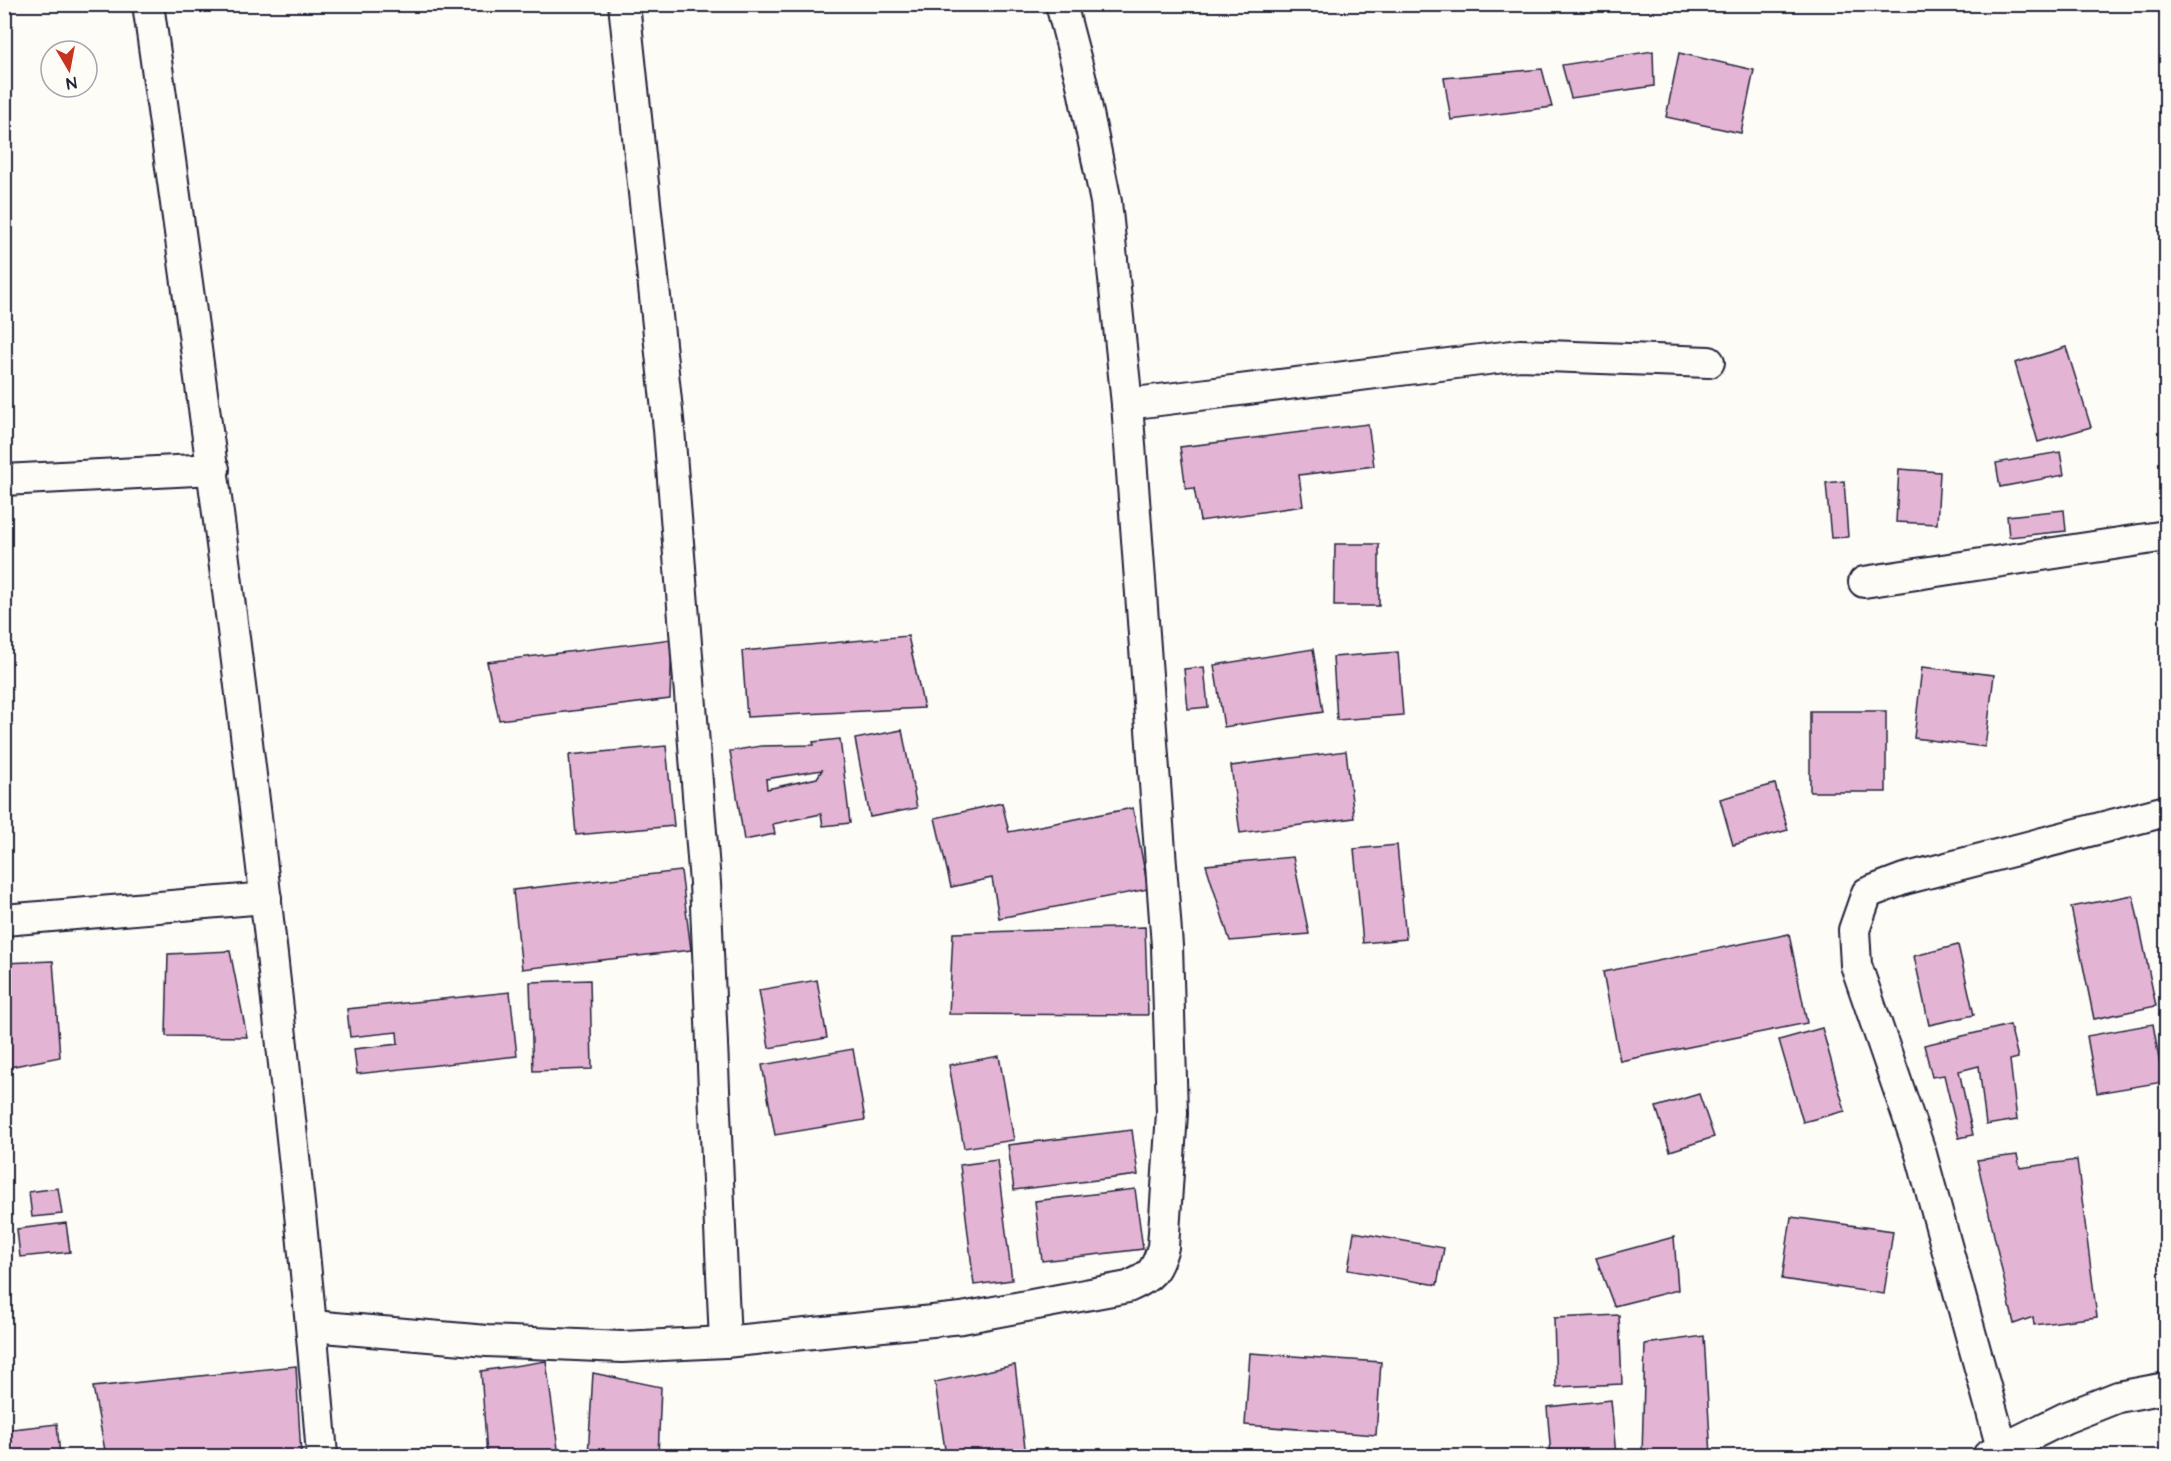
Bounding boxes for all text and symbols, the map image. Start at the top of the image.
north arrow [39,39,99,99]
text: N [65,71,78,94]

